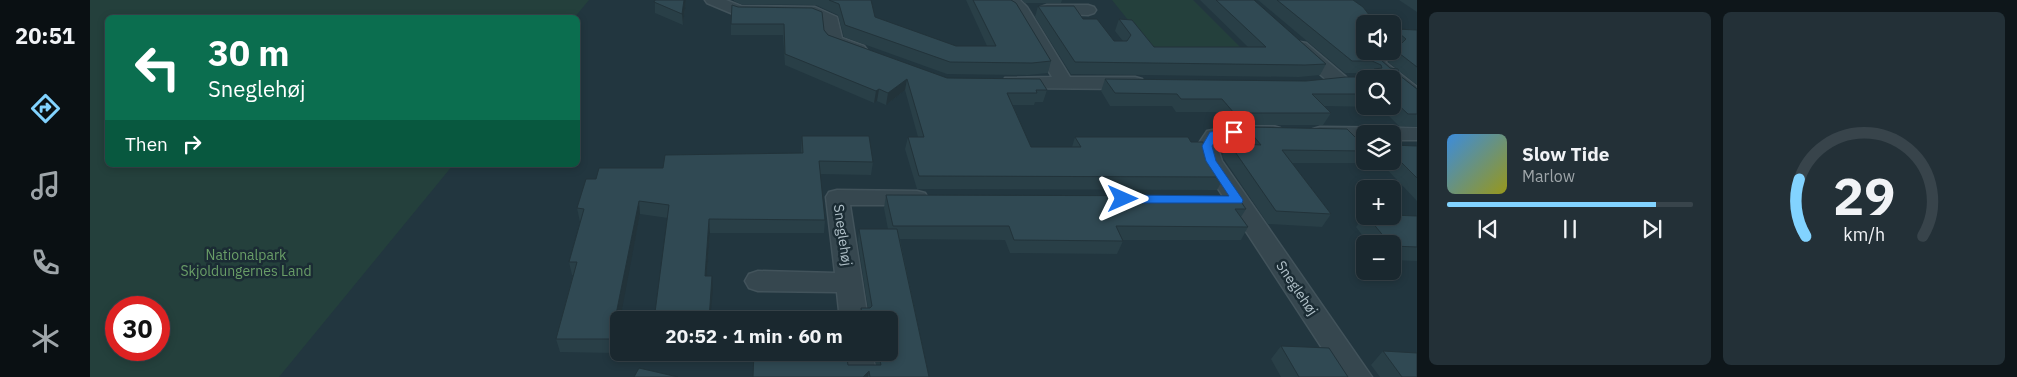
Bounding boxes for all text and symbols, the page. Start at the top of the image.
map controls [1356,15,1401,280]
button: sound [1356,15,1401,60]
text: 20:51 [15,21,75,50]
text: 30 m [208,30,290,76]
icon: left [125,35,190,100]
button: search [1356,70,1401,115]
text: Sneglehøj [208,74,306,103]
icon: directions [28,91,63,126]
pin [1213,111,1255,153]
icon: arrive [1220,118,1248,146]
button: layers [1356,125,1401,170]
icon: right [178,130,206,158]
text: Then [125,132,168,156]
text: Slow Tide [1522,142,1609,166]
text: 29 [1833,162,1895,229]
text: Marlow [1522,166,1575,186]
icon: music [28,168,63,203]
position arrow [1096,172,1148,224]
button: + [1356,180,1401,225]
street label: Sneglehøj [830,203,856,267]
icon: previous [1474,215,1502,243]
icon: pause [1556,215,1584,243]
icon: next [1638,215,1666,243]
text: km/h [1843,223,1885,246]
button: − [1356,235,1401,280]
icon: phone [28,245,63,280]
park label: Nationalpark Skjoldungernes Land [180,246,312,280]
street label: Sneglehøj [1272,257,1322,319]
speed limit sign: 30 [105,296,170,361]
icon: climate [28,321,63,356]
text: 20:52 · 1 min · 60 m [665,324,843,348]

